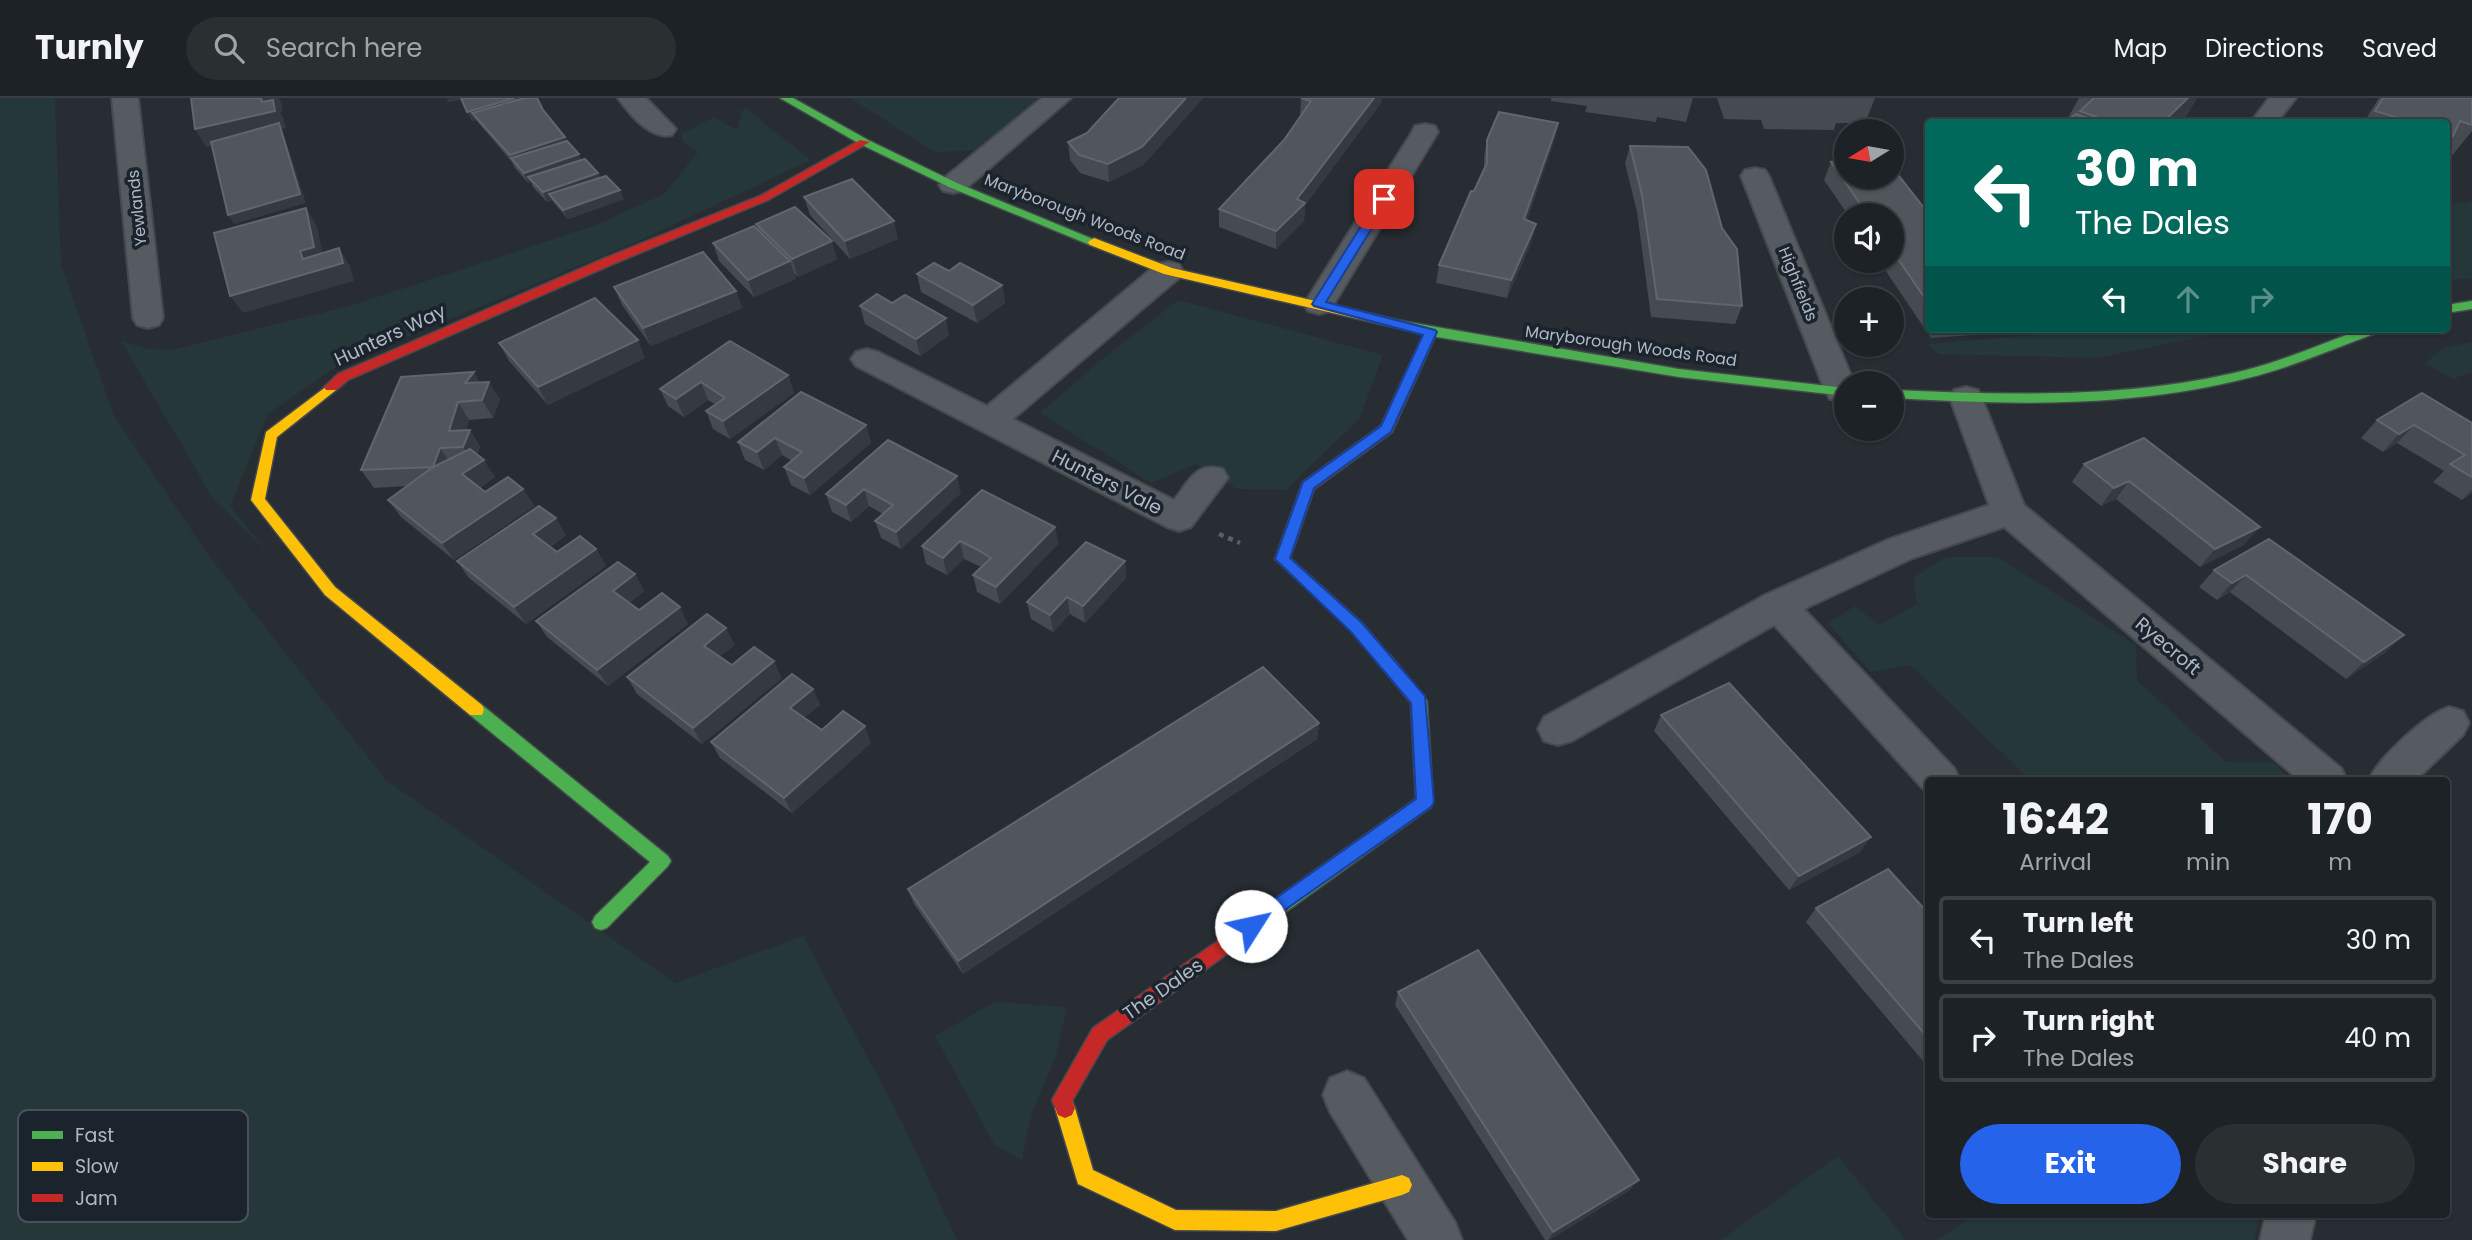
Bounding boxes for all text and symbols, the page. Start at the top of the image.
search box [186,17,676,80]
text: Turnly [35,24,144,71]
icon: search [210,29,248,67]
text: Search here [266,30,422,66]
text: Map [2114,32,2167,65]
text: Directions [2205,32,2324,65]
text: Saved [2362,32,2437,65]
north arrow [1834,119,1904,189]
map controls [1834,119,1904,441]
text: 30 m [2075,135,2199,203]
icon: left [1960,147,2051,238]
street label: Maryborough Woods Road [981,168,1189,266]
street label: Yewlands [122,169,152,247]
pin [1354,169,1414,229]
icon: arrive [1365,180,1403,218]
text: The Dales [2075,200,2230,245]
button: sound [1834,203,1904,273]
street label: Highfields [1773,243,1823,325]
icon: left [2096,280,2134,318]
icon: ahead [2169,280,2207,318]
icon: right [2242,280,2280,318]
button: + [1834,287,1904,357]
street label: Hunters Way [330,297,451,373]
street label: Maryborough Woods Road [1524,320,1738,372]
button: − [1834,371,1904,441]
street label: Hunters Vale [1047,443,1167,521]
street label: Ryecroft [2129,611,2207,681]
text: 16:42 [2002,790,2109,849]
text: 1 [2200,790,2216,849]
text: 170 [2307,790,2373,849]
text: Arrival [2019,846,2092,878]
text: min [2186,846,2230,878]
text: m [2328,846,2352,878]
position arrow [1214,889,1288,963]
text: Turn left [2023,905,2134,941]
icon: left [1964,921,2002,959]
text: 30 m [2346,922,2411,958]
text: The Dales [2023,944,2134,976]
street label: The Dales [1118,952,1208,1026]
text: Turn right [2023,1003,2155,1039]
icon: right [1964,1019,2002,1057]
text: 40 m [2345,1020,2411,1056]
text: The Dales [2023,1042,2134,1074]
legend [18,1110,248,1222]
text: Fast [75,1122,114,1149]
button: Exit [1960,1124,2181,1204]
button: Share [2195,1124,2415,1204]
text: Slow [75,1153,119,1180]
text: Jam [75,1185,117,1212]

